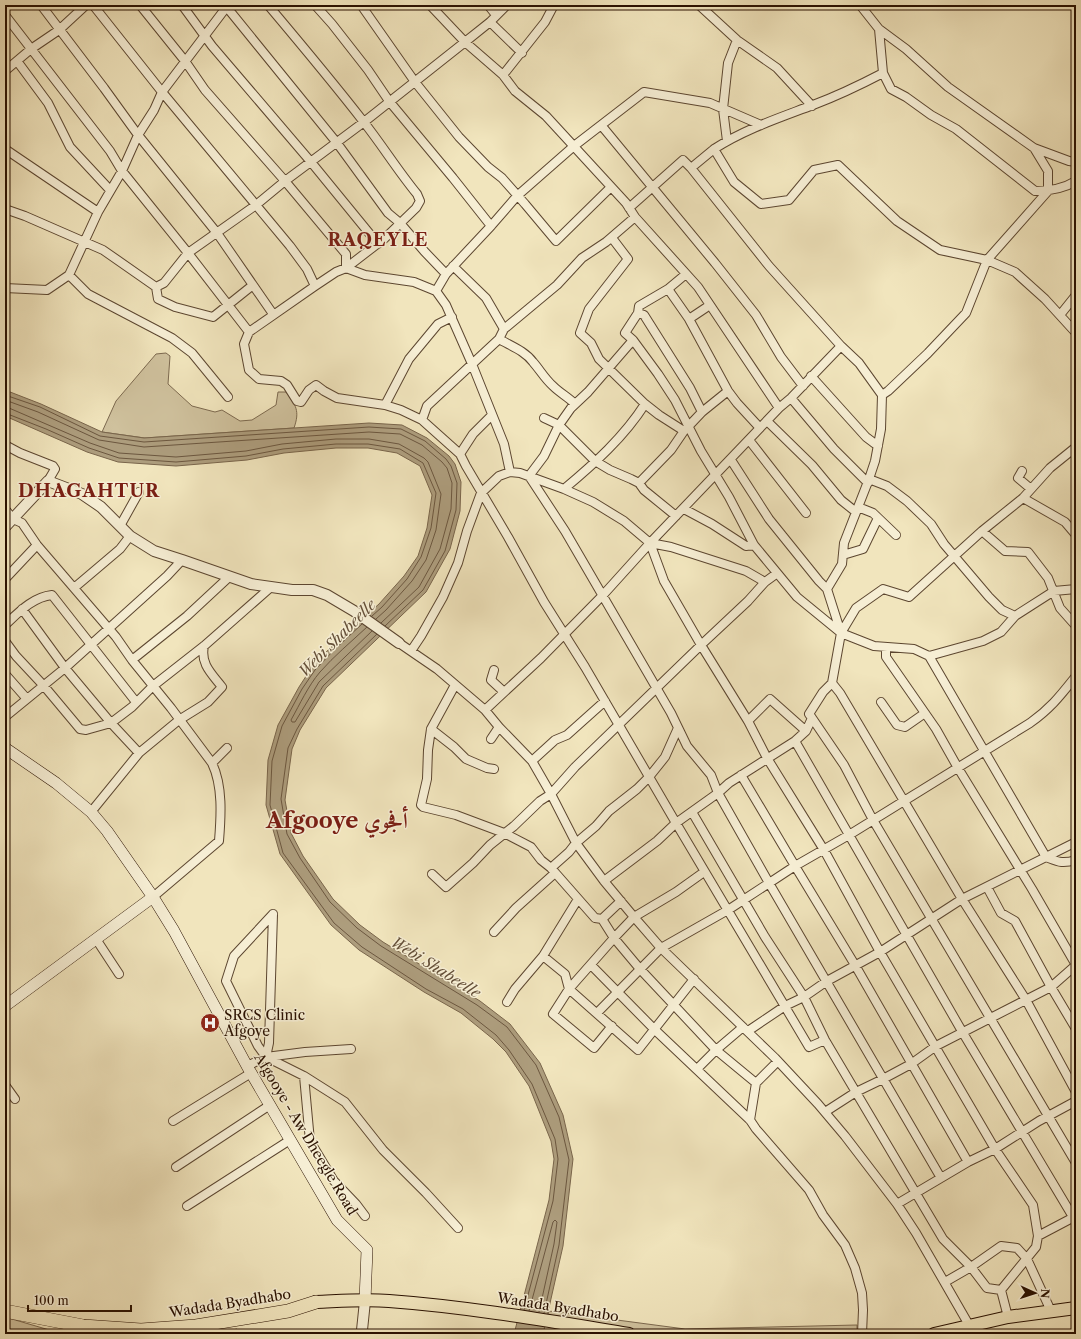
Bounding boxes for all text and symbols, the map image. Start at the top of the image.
district label: RAQEYLE [327,229,429,251]
district label: DHAGAHTUR [18,480,160,502]
water label: Webi Shabeelle [294,595,380,681]
district label: Afgooye أفجوي [265,805,409,839]
water label: Webi Shabeelle [388,932,485,1002]
place label: SRCS Clinic Afgoye [223,1006,305,1040]
hospital icon: SRCS Clinic Afgoye [199,1012,221,1034]
street label: Afgooye - Aw Dheegle Road [250,1049,362,1219]
north arrow [1015,1273,1055,1313]
street label: Wadada Byadhabo [167,1284,292,1322]
scale bar [28,1287,131,1313]
street label: Wadada Byadhabo [495,1288,620,1326]
text: N [1038,1288,1052,1299]
text: 100 m [34,1293,69,1308]

